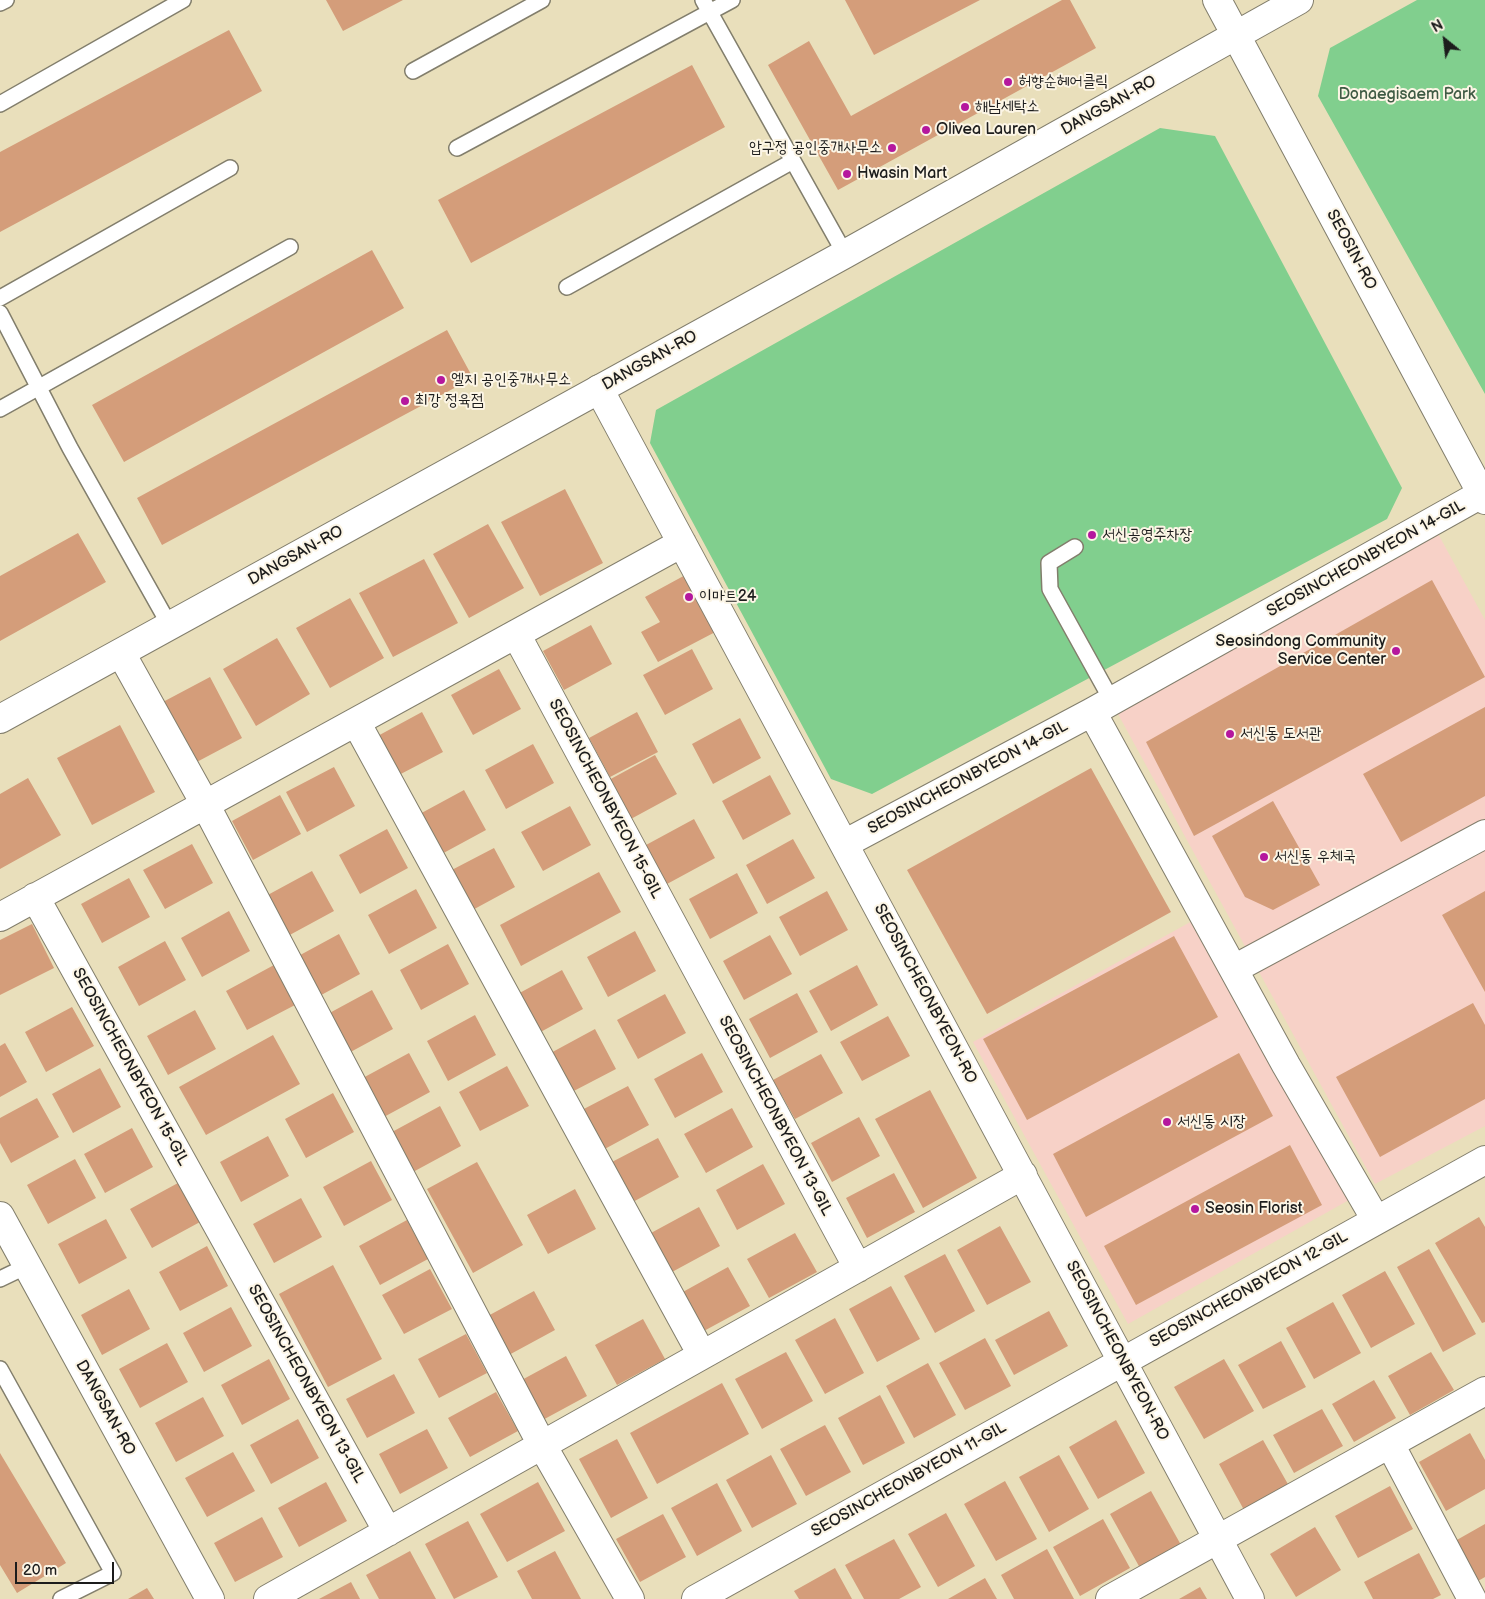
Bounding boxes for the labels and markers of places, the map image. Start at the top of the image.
place label: 허향순헤어클릭 [1018,72,1108,92]
marker: 허향순헤어클릭 [1002,76,1014,88]
place label: 해남세탁소 [975,97,1039,117]
marker: 해남세탁소 [959,101,971,113]
place label: Olivea Lauren [936,120,1036,140]
marker: Olivea Lauren [920,124,932,136]
place label: 압구정 공인중개사무소 [749,138,882,158]
marker: 압구정 공인중개사무소 [886,142,898,154]
place label: Hwasin Mart [857,164,947,184]
marker: Hwasin Mart [841,168,853,180]
place label: 엘지 공인중개사무소 [451,370,571,390]
marker: 엘지 공인중개사무소 [435,374,447,386]
place label: 최강 정육점 [415,391,484,411]
marker: 최강 정육점 [399,395,411,407]
place label: 서신공영주차장 [1102,525,1192,545]
marker: 서신공영주차장 [1086,529,1098,541]
place label: 이마트24 [699,587,757,607]
marker: 이마트24 [683,591,695,603]
place label: Seosindong Community Service Center [1216,632,1386,670]
marker: Seosindong Community Service Center [1390,645,1402,657]
place label: 서신동 도서관 [1240,724,1322,744]
marker: 서신동 도서관 [1224,728,1236,740]
place label: 서신동 우체국 [1274,847,1356,867]
marker: 서신동 우체국 [1258,851,1270,863]
place label: 서신동 시장 [1177,1112,1246,1132]
marker: 서신동 시장 [1161,1116,1173,1128]
place label: Seosin Florist [1205,1199,1303,1219]
marker: Seosin Florist [1189,1203,1201,1215]

